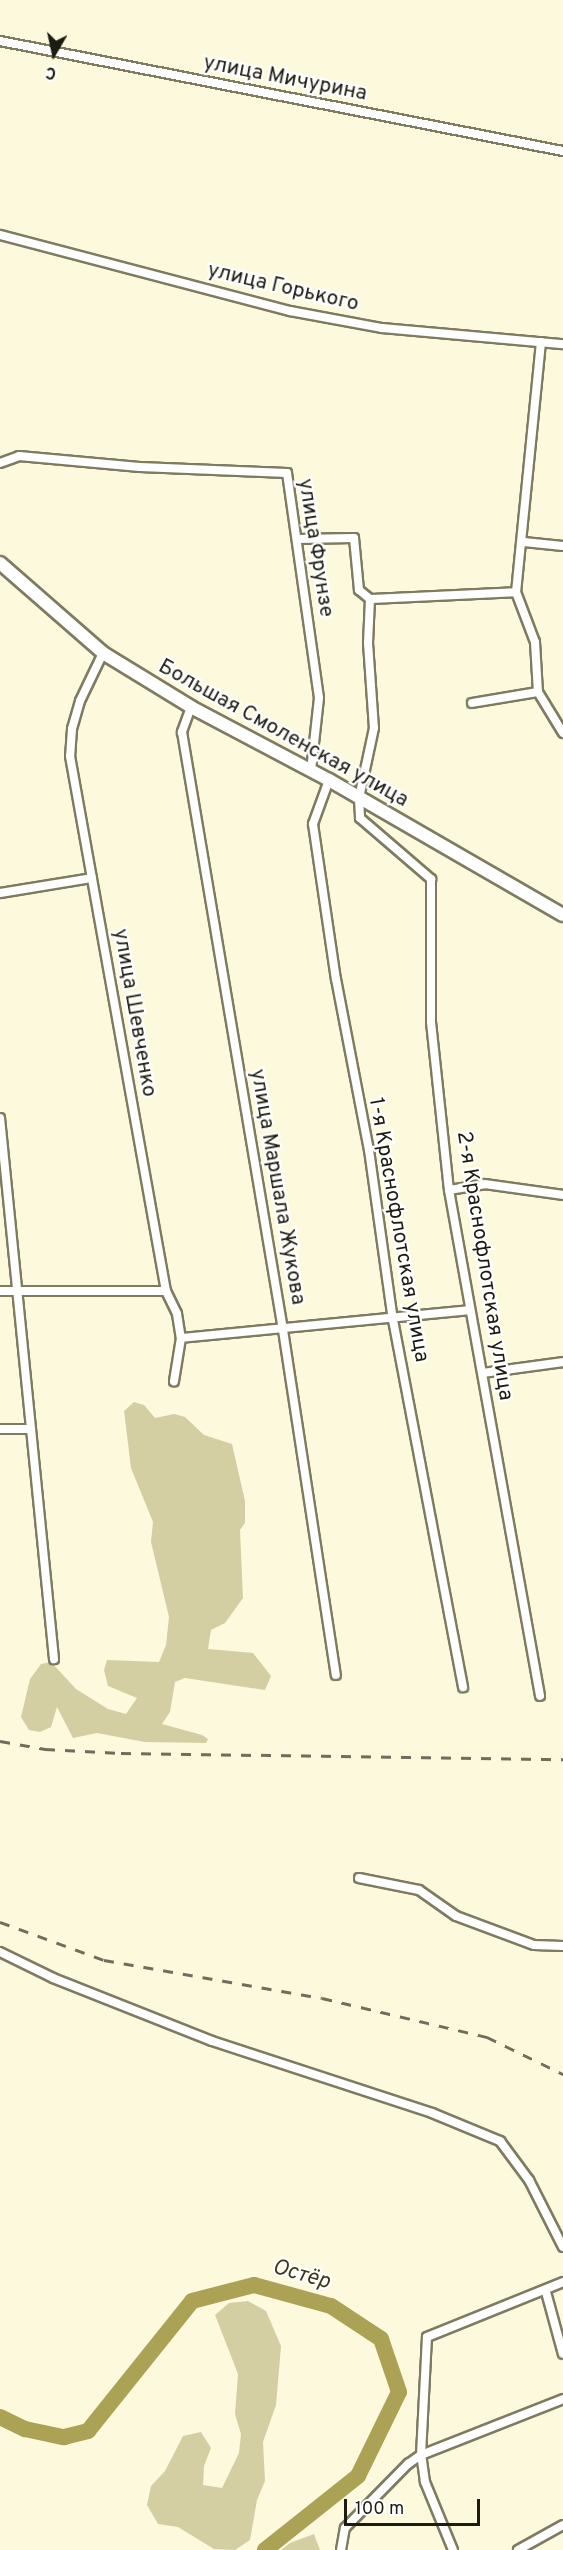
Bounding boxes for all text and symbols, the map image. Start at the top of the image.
north arrow [24,24,84,84]
street label: улица Мичурина [201,51,369,107]
text: С [45,61,58,82]
street label: улица Горького [205,258,361,318]
street label: улица Фрунзе [292,477,338,619]
street label: Большая Смоленская улица [154,655,412,813]
street label: улица Шевченко [107,927,161,1099]
street label: улица Маршала Жукова [244,1067,310,1307]
street label: 1-я Краснофлотская улица [362,1096,434,1364]
street label: 2-я Краснофлотская улица [450,1130,518,1402]
water label: Остёр [269,2254,333,2296]
scale bar [347,2487,484,2525]
text: 100 m [355,2498,404,2521]

